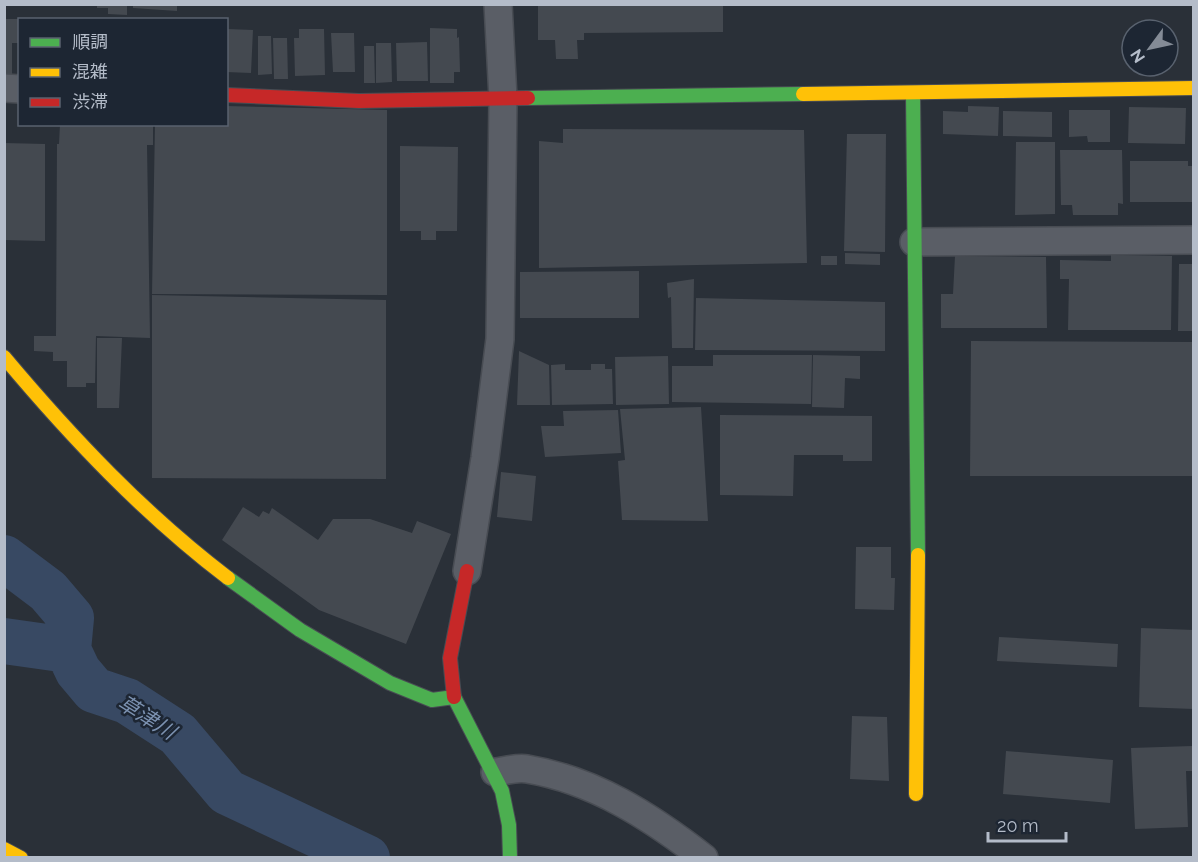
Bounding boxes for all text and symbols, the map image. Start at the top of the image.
legend [18,18,228,126]
north arrow [1120,18,1180,78]
text: 順調 [72,31,108,52]
text: N [1127,46,1149,66]
text: 混雑 [72,61,108,82]
text: 渋滞 [72,91,108,112]
water label: 草津川 [114,690,182,745]
scale bar [988,805,1066,843]
text: 20 m [997,815,1039,836]

